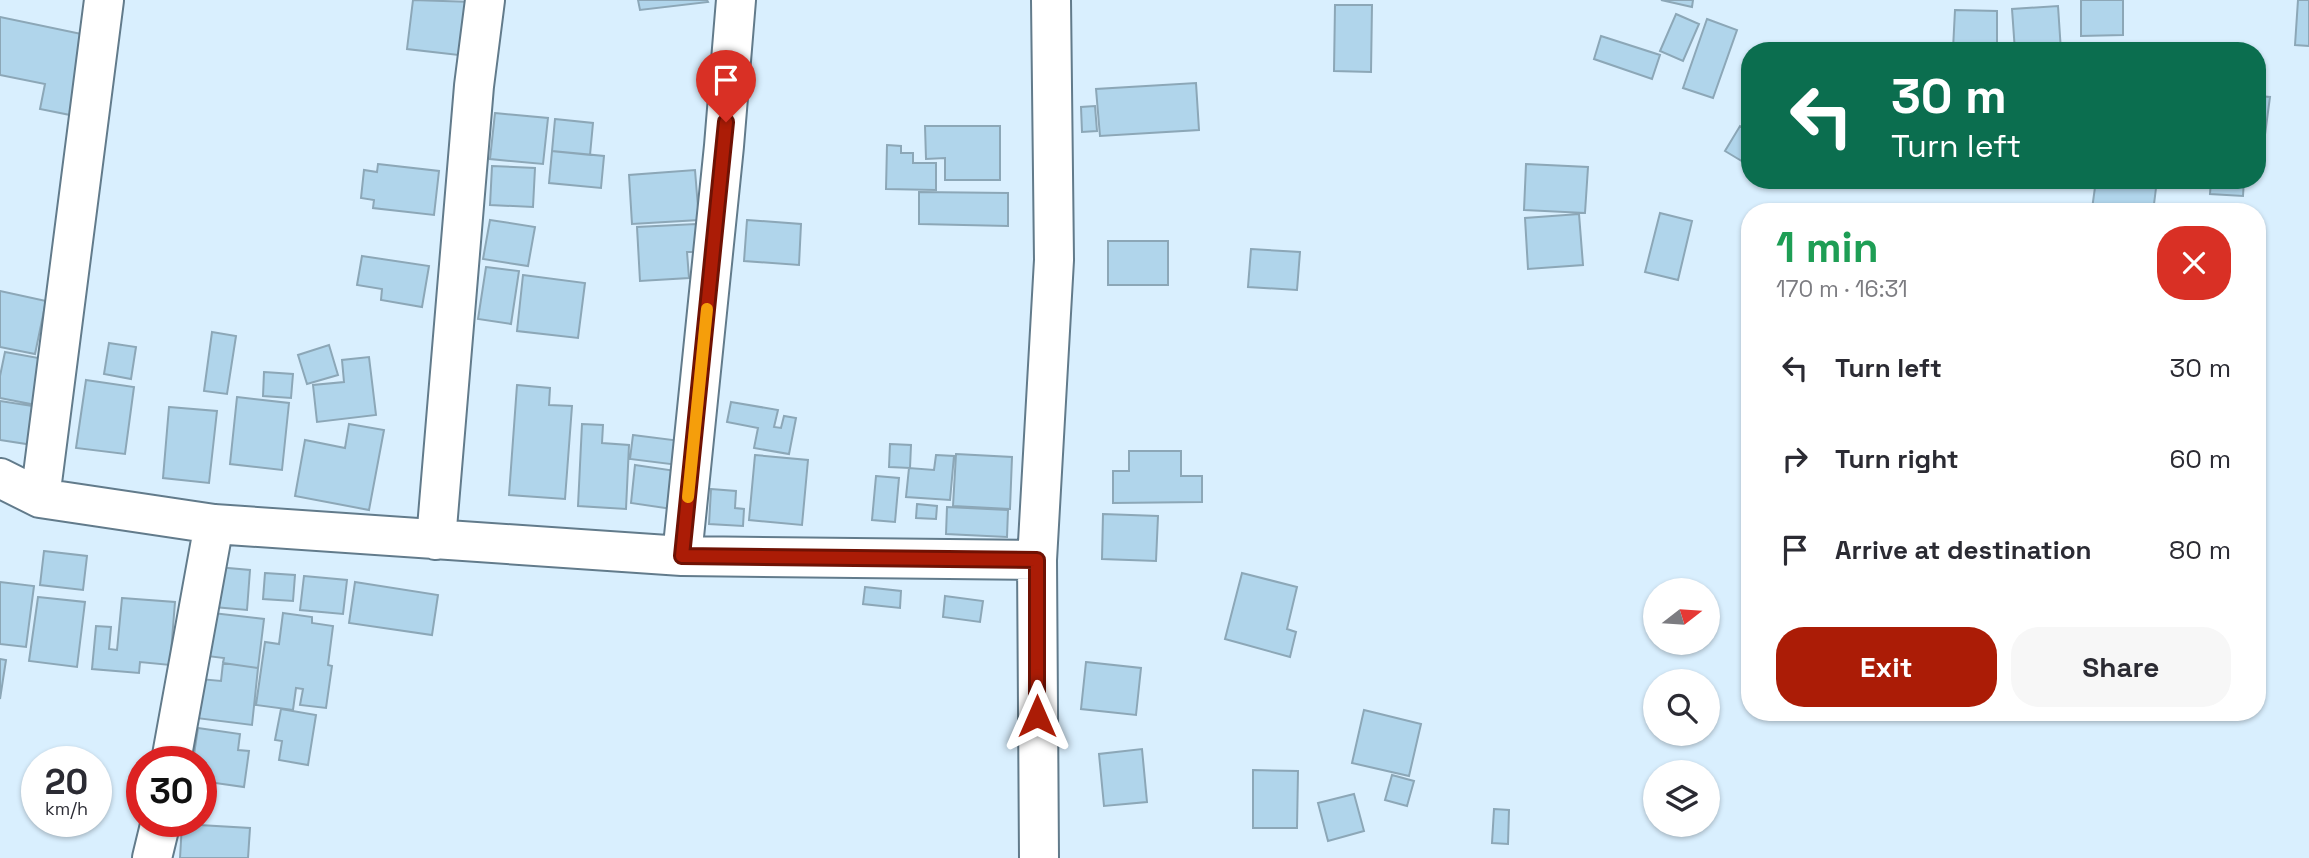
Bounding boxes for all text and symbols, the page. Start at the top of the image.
pin [696,50,756,122]
icon: arrive [707,61,745,99]
text: 30 m [1891,65,2007,127]
icon: left [1776,70,1867,161]
text: Turn left [1891,126,2021,166]
text: 1 min [1776,221,1879,274]
button: close [2157,226,2231,300]
text: 170 m · 16:31 [1776,274,1908,304]
icon: left [1776,349,1814,387]
text: Turn left [1835,351,1942,385]
text: 30 m [2170,351,2231,385]
icon: right [1776,440,1814,478]
text: Turn right [1835,442,1959,476]
text: 60 m [2169,442,2231,476]
icon: arrive [1776,531,1814,569]
text: Arrive at destination [1835,533,2092,567]
text: 80 m [2169,533,2231,567]
north arrow [1643,578,1720,654]
map controls [1643,578,1720,837]
button: Exit [1776,627,1997,707]
button: Share [2011,627,2231,707]
button: search [1643,669,1720,746]
position arrow [1000,679,1074,753]
speed limit sign: 30 [126,746,217,837]
text: 20 [45,760,88,804]
button: layers [1643,760,1720,837]
text: km/h [45,797,88,820]

